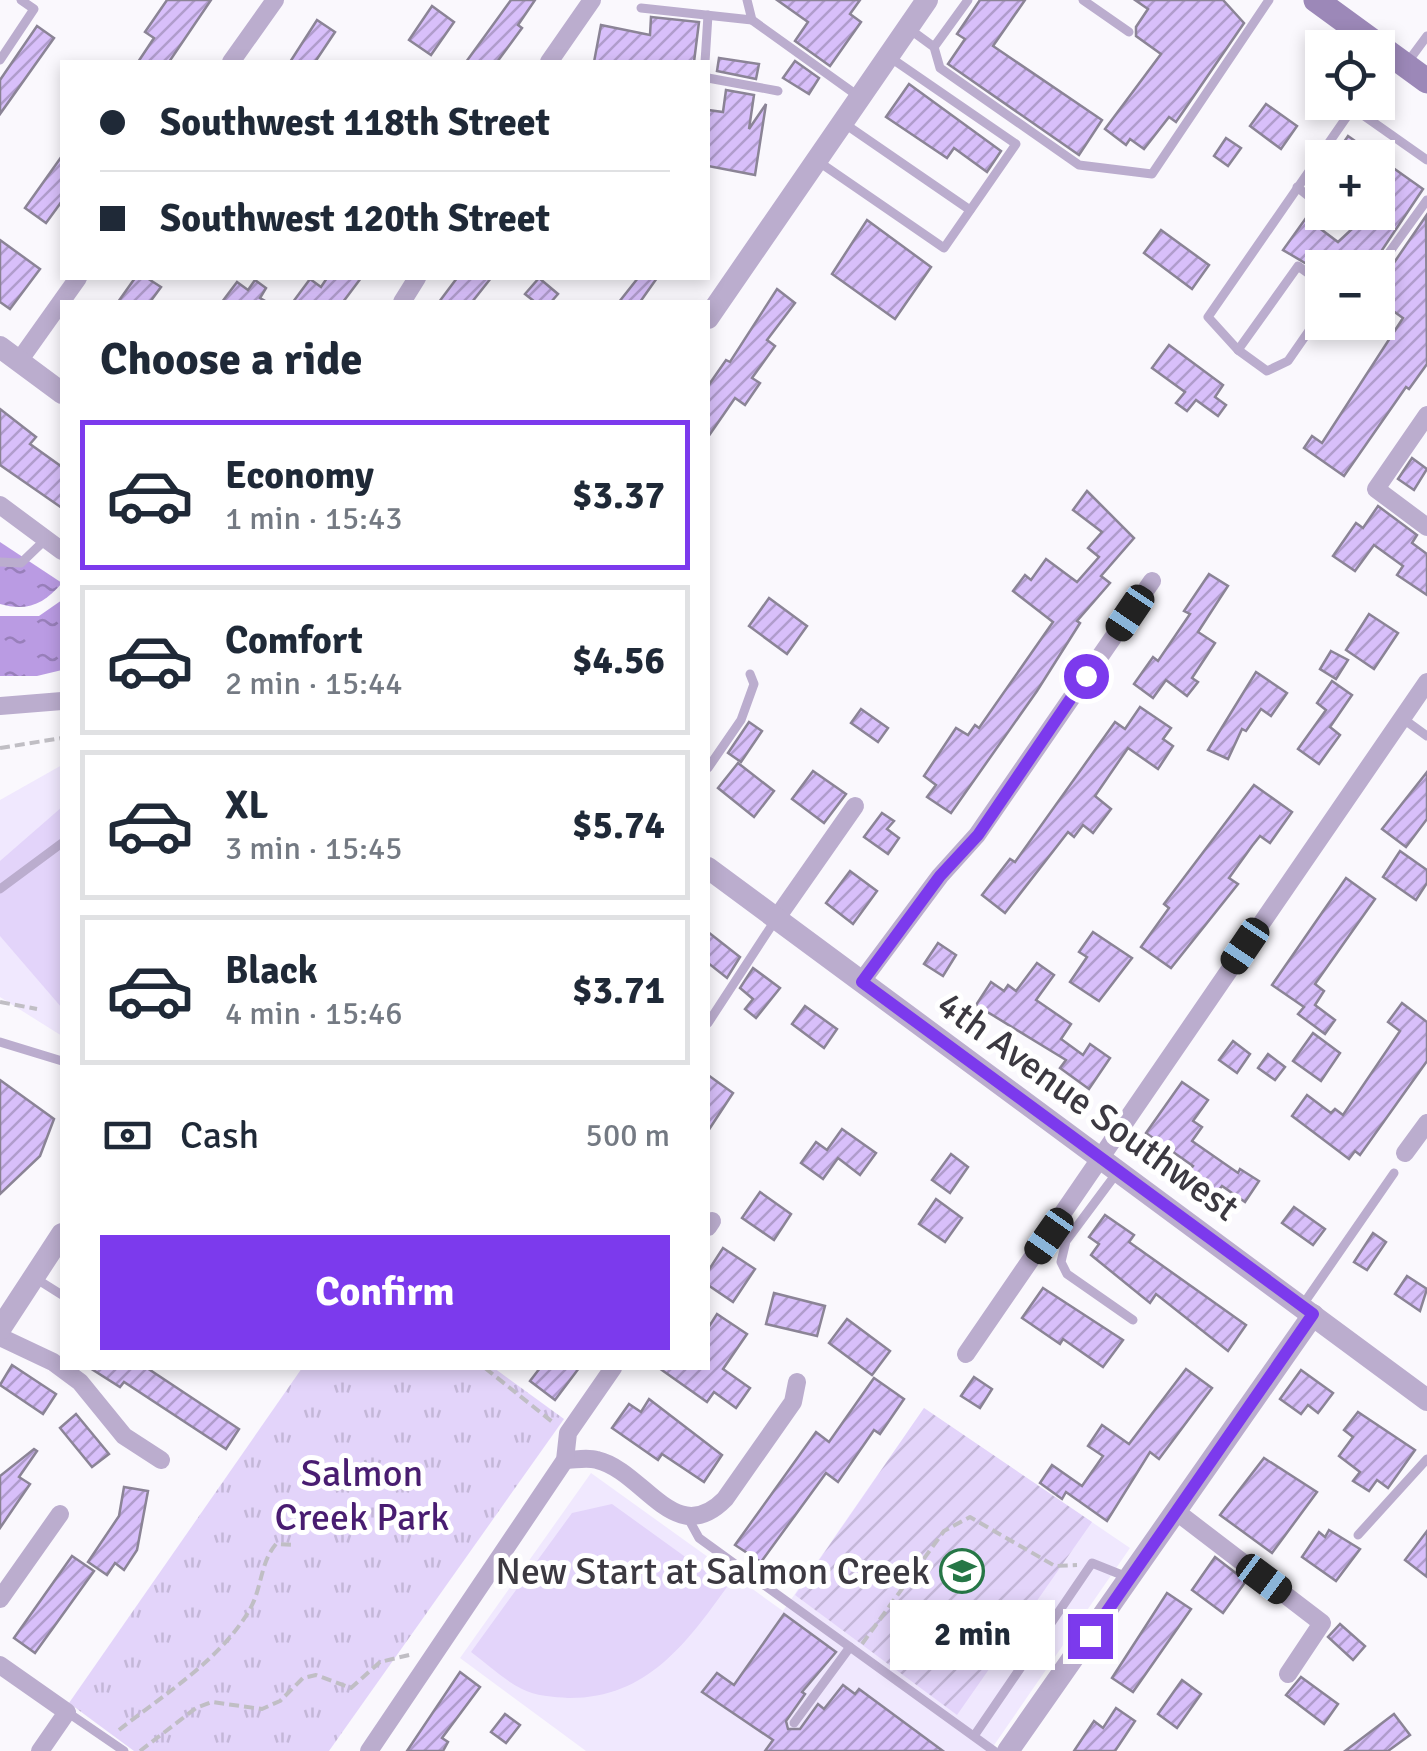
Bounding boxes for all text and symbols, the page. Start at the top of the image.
map controls [1305,30,1395,340]
button: locate [1305,30,1395,120]
text: Southwest 118th Street [160,99,550,146]
button: + [1305,140,1395,230]
text: Southwest 120th Street [160,195,550,242]
button: − [1305,250,1395,340]
text: Choose a ride [100,332,363,387]
icon: car [105,450,195,540]
text: Economy [225,452,374,499]
text: $3.37 [572,472,665,519]
text: 1 min · 15:43 [225,499,403,538]
car [1101,580,1159,646]
icon: car [105,615,195,705]
text: Comfort [225,617,363,664]
text: $4.56 [572,637,665,684]
route start [1064,654,1109,699]
text: 2 min · 15:44 [225,664,403,703]
icon: car [105,780,195,870]
text: XL [225,782,268,829]
text: $5.74 [572,802,665,849]
text: 3 min · 15:45 [225,829,403,868]
car [1216,913,1274,979]
icon: car [105,945,195,1035]
text: Black [225,947,318,994]
text: $3.71 [572,967,665,1014]
street label: 4th Avenue Southwest [928,981,1248,1231]
text: 4 min · 15:46 [225,994,403,1033]
icon: cash [100,1108,155,1163]
text: Cash [180,1112,259,1159]
text: 500 m [586,1116,670,1155]
car [1020,1203,1078,1269]
button: Confirm [100,1235,670,1350]
park label: Salmon Creek Park [275,1450,449,1541]
place label: New Start at Salmon Creek [495,1548,930,1595]
school or university icon: New Start at Salmon Creek [939,1548,985,1594]
car [1231,1549,1297,1609]
callout: 2 min [890,1601,1055,1671]
route end [1068,1614,1113,1659]
text: 2 min [934,1615,1011,1654]

